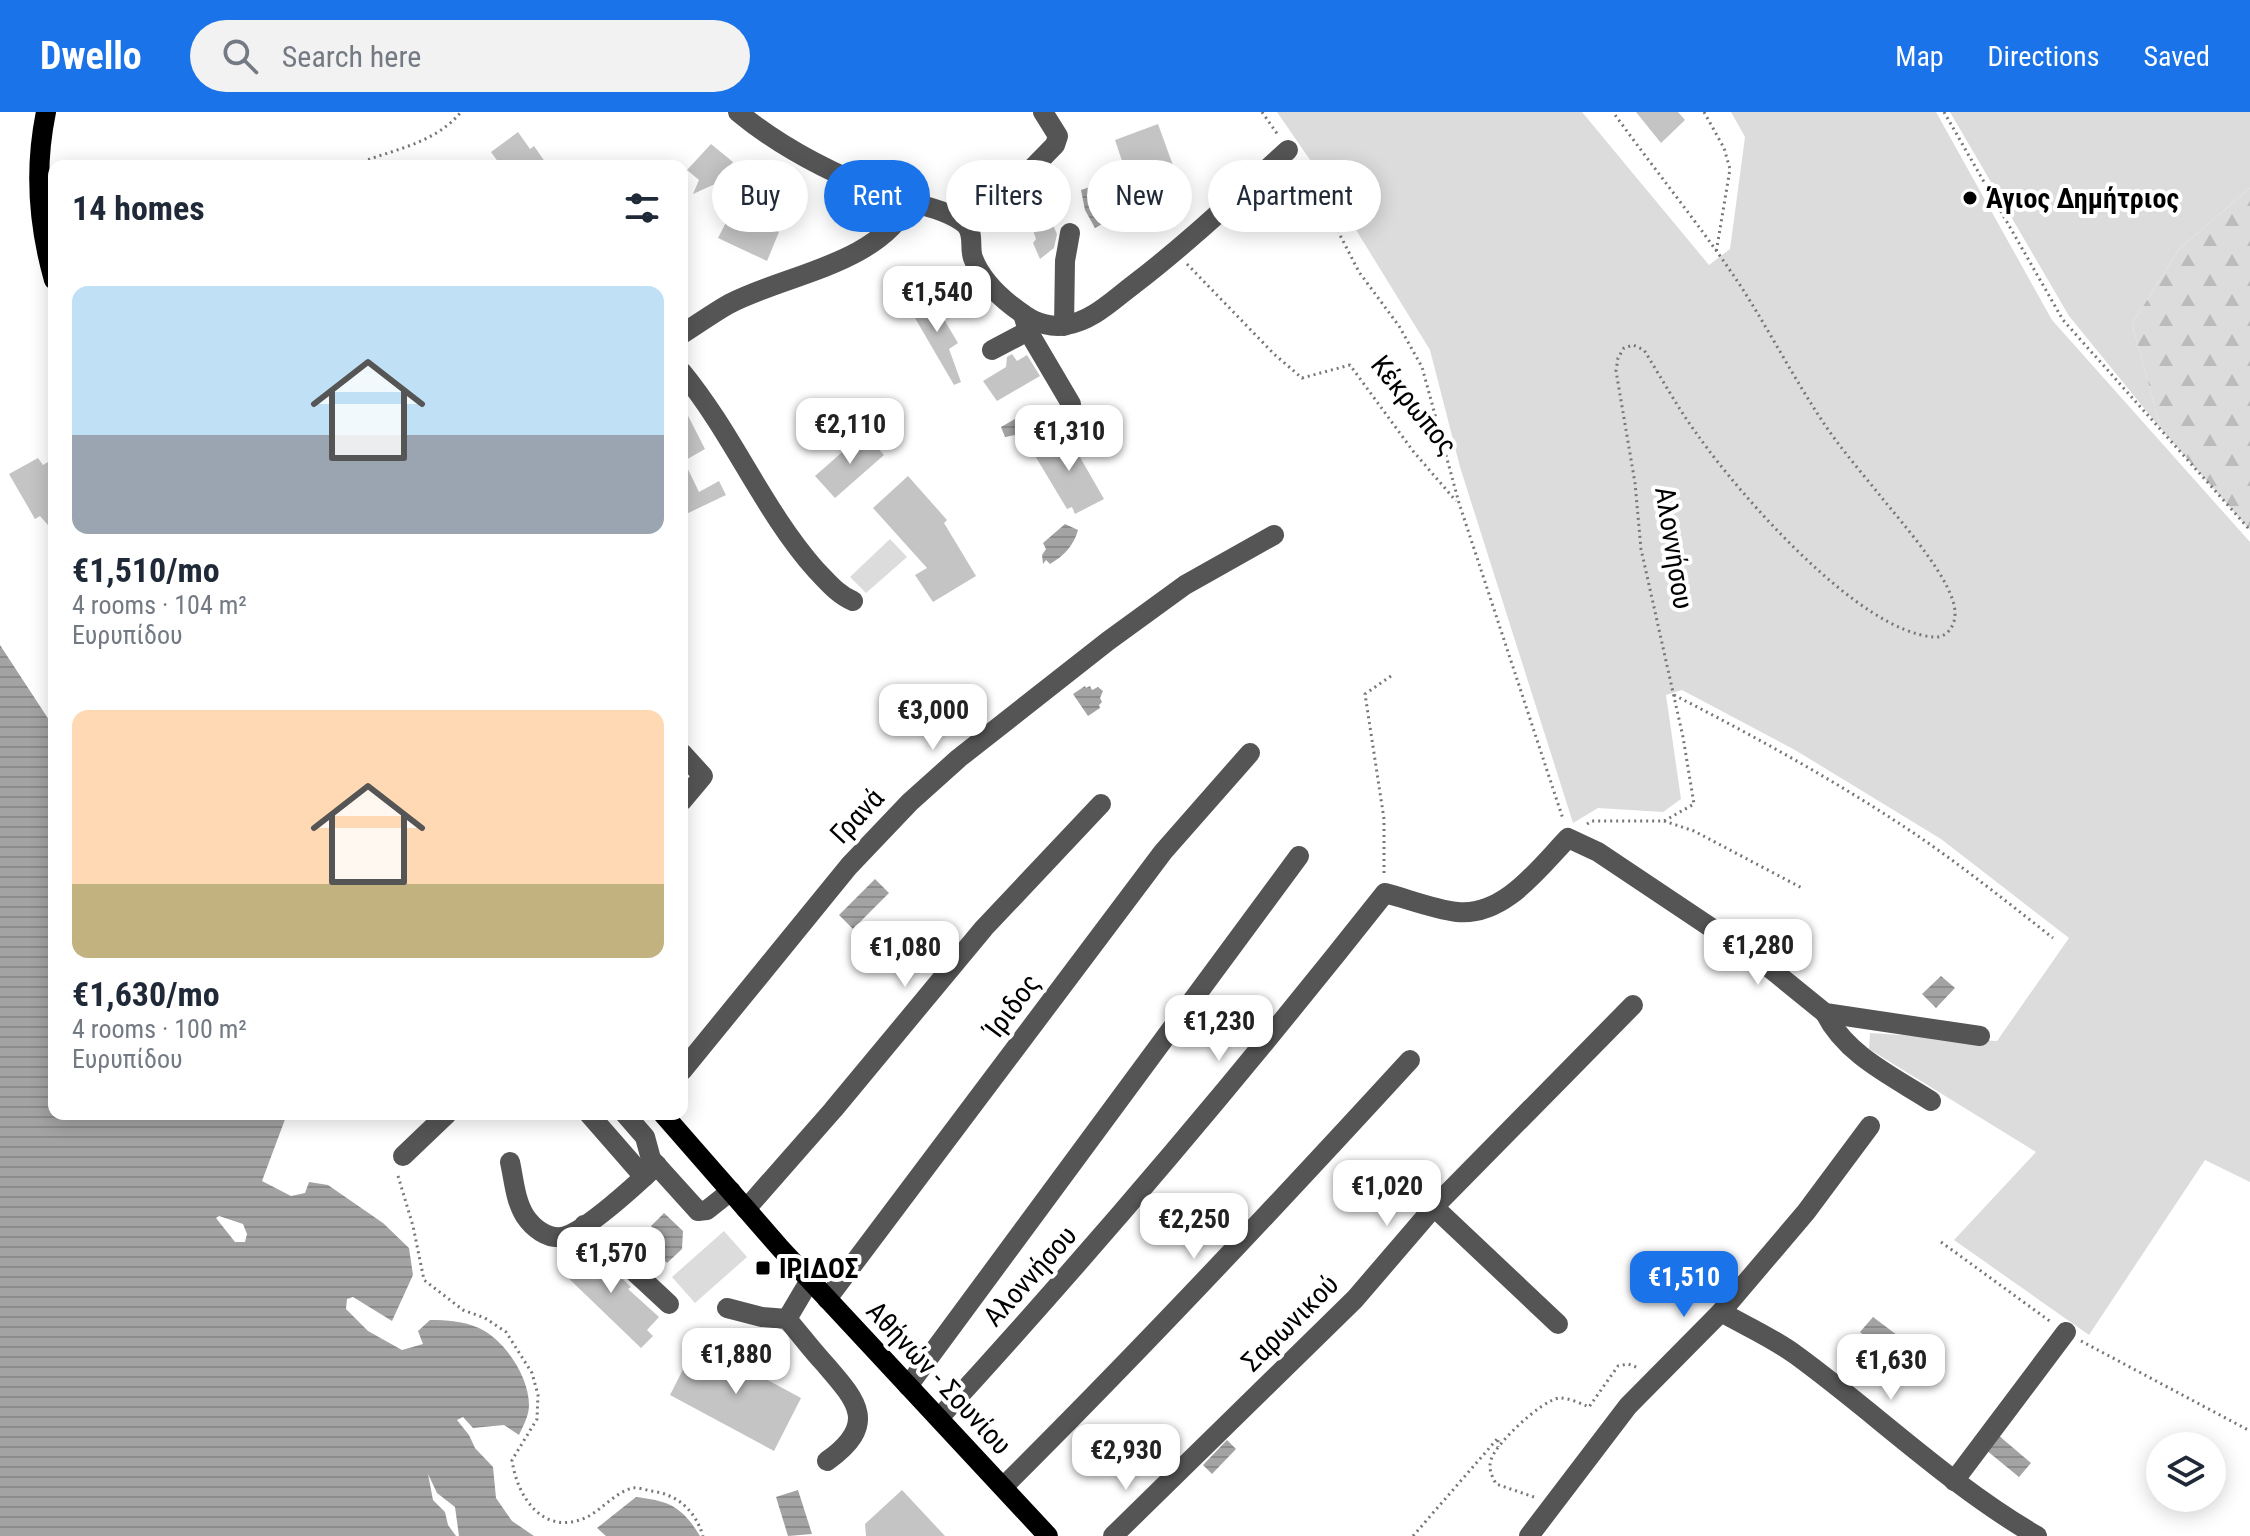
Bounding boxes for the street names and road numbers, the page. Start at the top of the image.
street label: Κέκρωπος [1364,349,1464,461]
street label: Αλοννήσου [1648,485,1700,611]
street label: Γρανά [823,782,891,850]
street label: Ίριδος [977,967,1047,1045]
street label: Αλοννήσου [977,1219,1083,1333]
street label: Σαρωνικού [1235,1268,1345,1378]
street label: Αθήνών - Σουνίου [860,1295,1018,1461]

